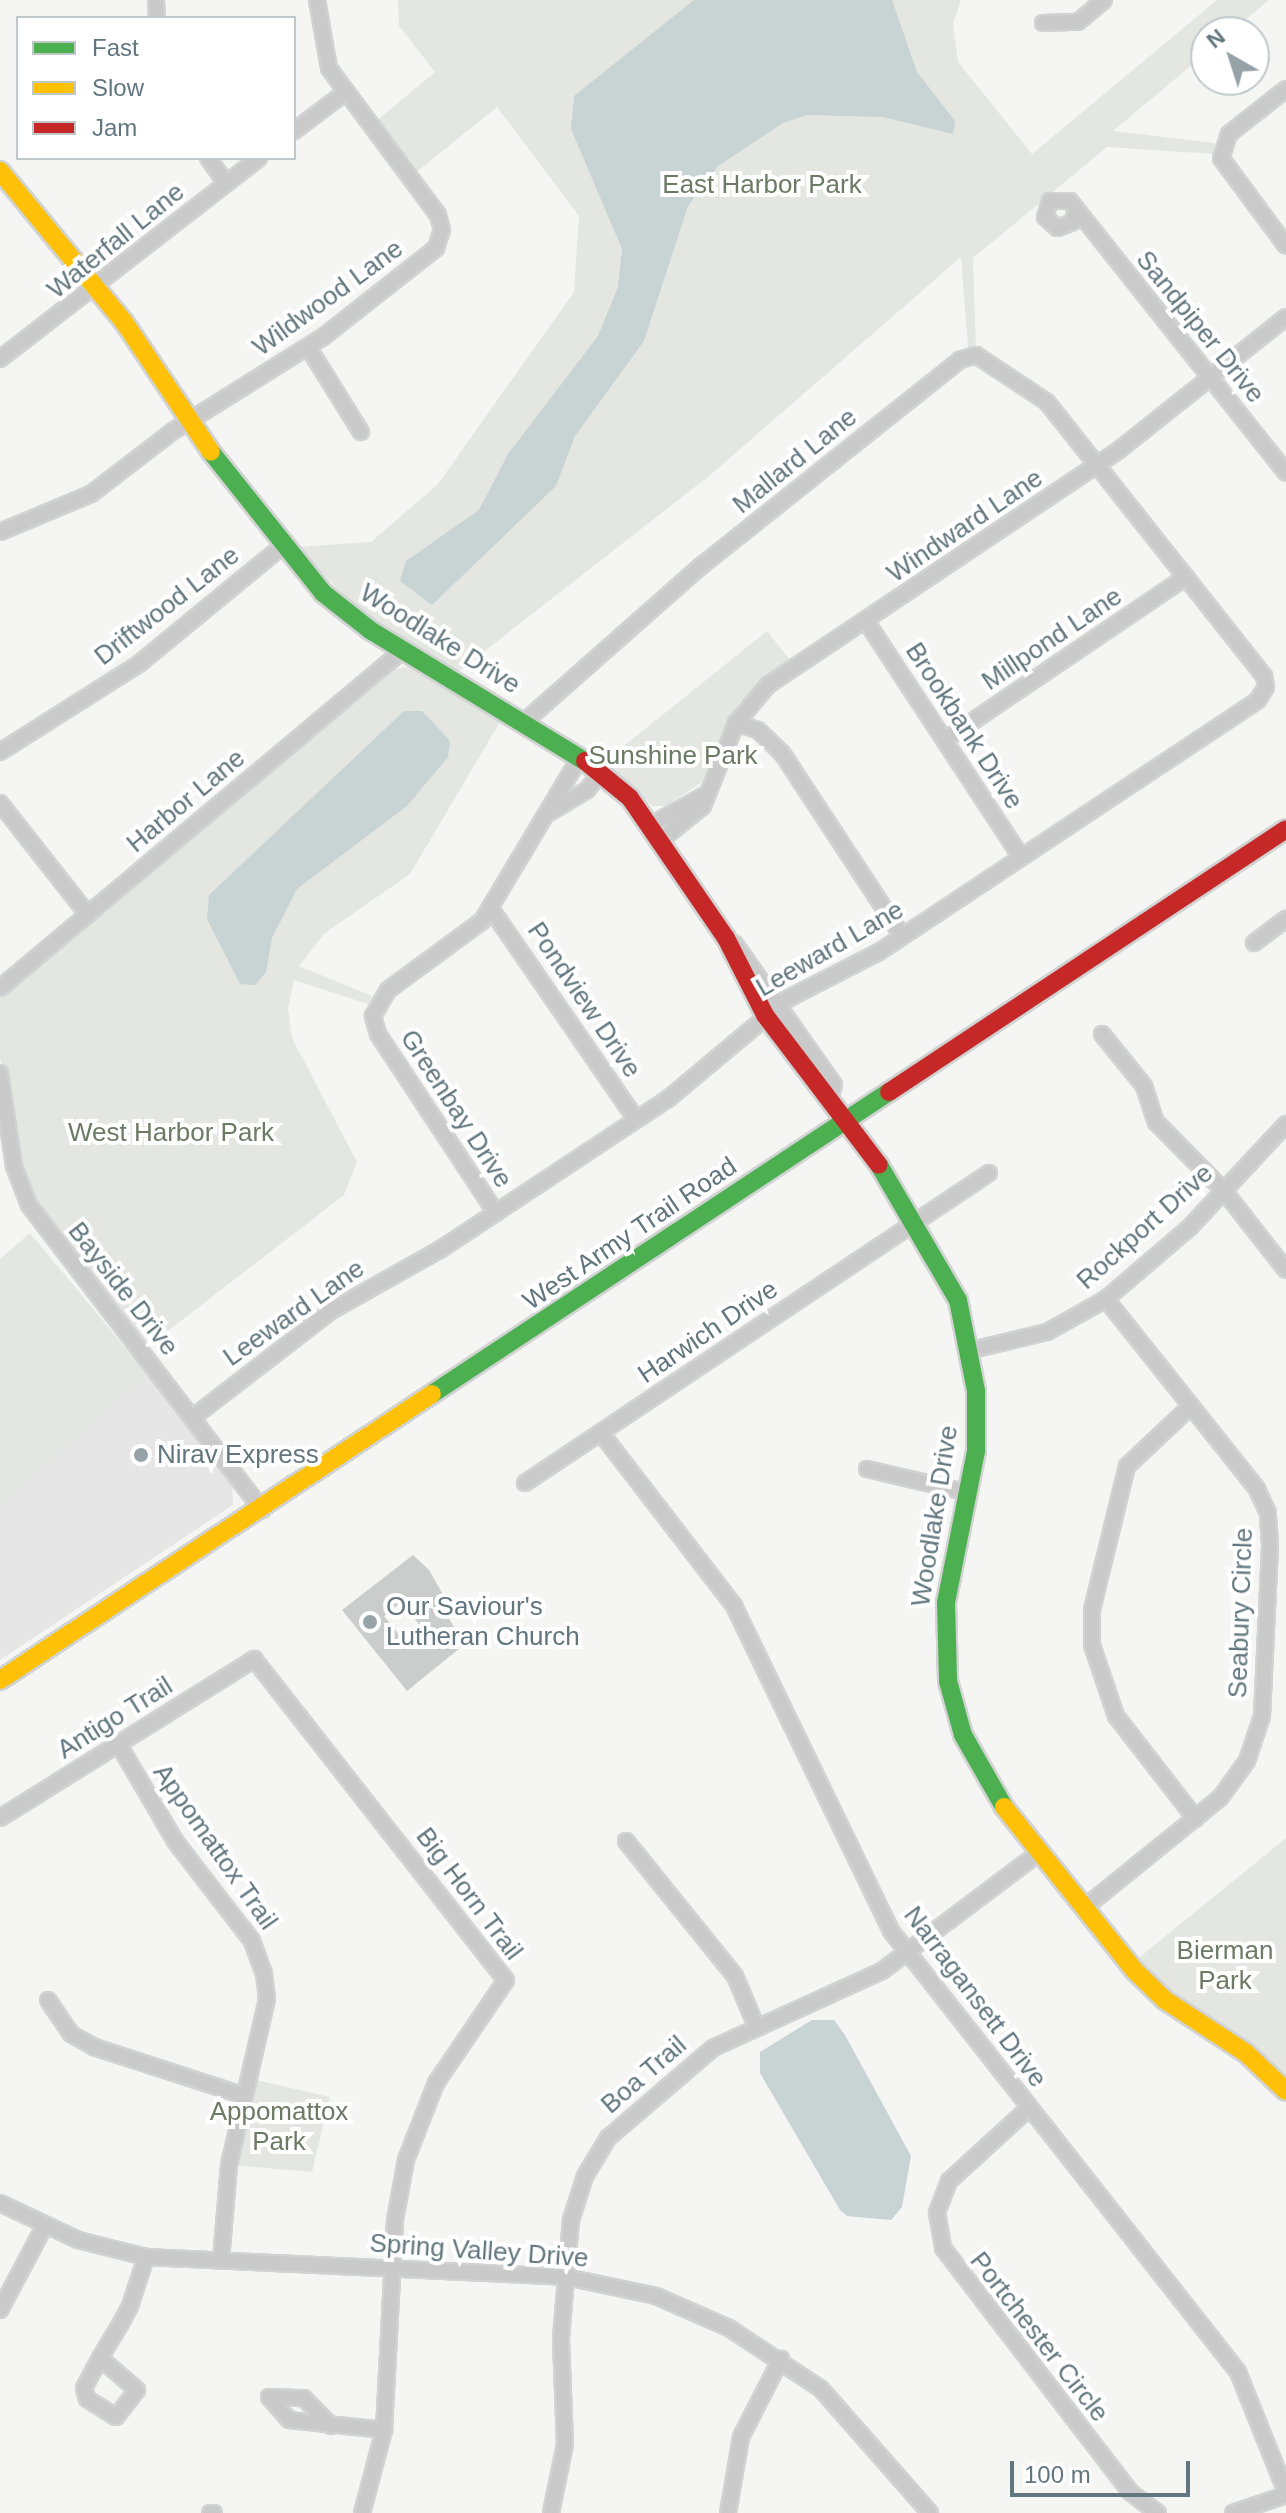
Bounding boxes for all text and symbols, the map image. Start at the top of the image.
legend [16,16,296,160]
north arrow [1190,16,1270,96]
text: N [1202,24,1230,53]
text: Fast [92,34,139,61]
text: Slow [92,74,144,101]
text: Jam [92,114,137,141]
park label: East Harbor Park [662,169,862,201]
street label: Waterfall Lane [41,176,191,306]
street label: Wildwood Lane [247,233,409,363]
street label: Sandpiper Drive [1129,245,1271,409]
street label: Mallard Lane [727,402,863,520]
street label: Windward Lane [881,463,1049,589]
street label: Driftwood Lane [88,540,246,672]
street label: Woodlake Drive [354,577,526,701]
street label: Millpond Lane [976,581,1128,697]
street label: Brookbank Drive [899,637,1029,815]
park label: Sunshine Park [588,740,758,772]
street label: Harbor Lane [121,743,251,859]
street label: Leeward Lane [751,894,909,1004]
street label: Pondview Drive [521,916,647,1084]
street label: Greenbay Drive [393,1024,519,1194]
park label: West Harbor Park [68,1117,274,1149]
street label: West Army Trail Road [516,1150,744,1318]
street label: Rockport Drive [1071,1158,1219,1296]
street label: Bayside Drive [61,1216,185,1362]
street label: Leeward Lane [218,1253,370,1373]
street label: Harwich Drive [632,1274,784,1390]
street label: Woodlake Drive [905,1423,965,1609]
place label: Nirav Express [157,1439,319,1471]
marker: Nirav Express [132,1446,150,1464]
street label: Seabury Circle [1222,1527,1260,1699]
place label: Our Saviour's Lutheran Church [386,1591,580,1652]
marker: Our Saviour's Lutheran Church [361,1613,379,1631]
street label: Antigo Trail [51,1670,179,1766]
street label: Appomattox Trail [146,1758,284,1936]
street label: Big Horn Trail [409,1822,529,1966]
street label: Narragansett Drive [897,1900,1053,2094]
park label: Bierman Park [1177,1935,1273,1996]
street label: Boa Trail [595,2029,693,2121]
park label: Appomattox Park [210,2096,348,2158]
street label: Spring Valley Drive [369,2228,589,2274]
street label: Portchester Circle [963,2246,1115,2428]
scale bar [1014,2445,1194,2495]
text: 100 m [1024,2461,1091,2488]

